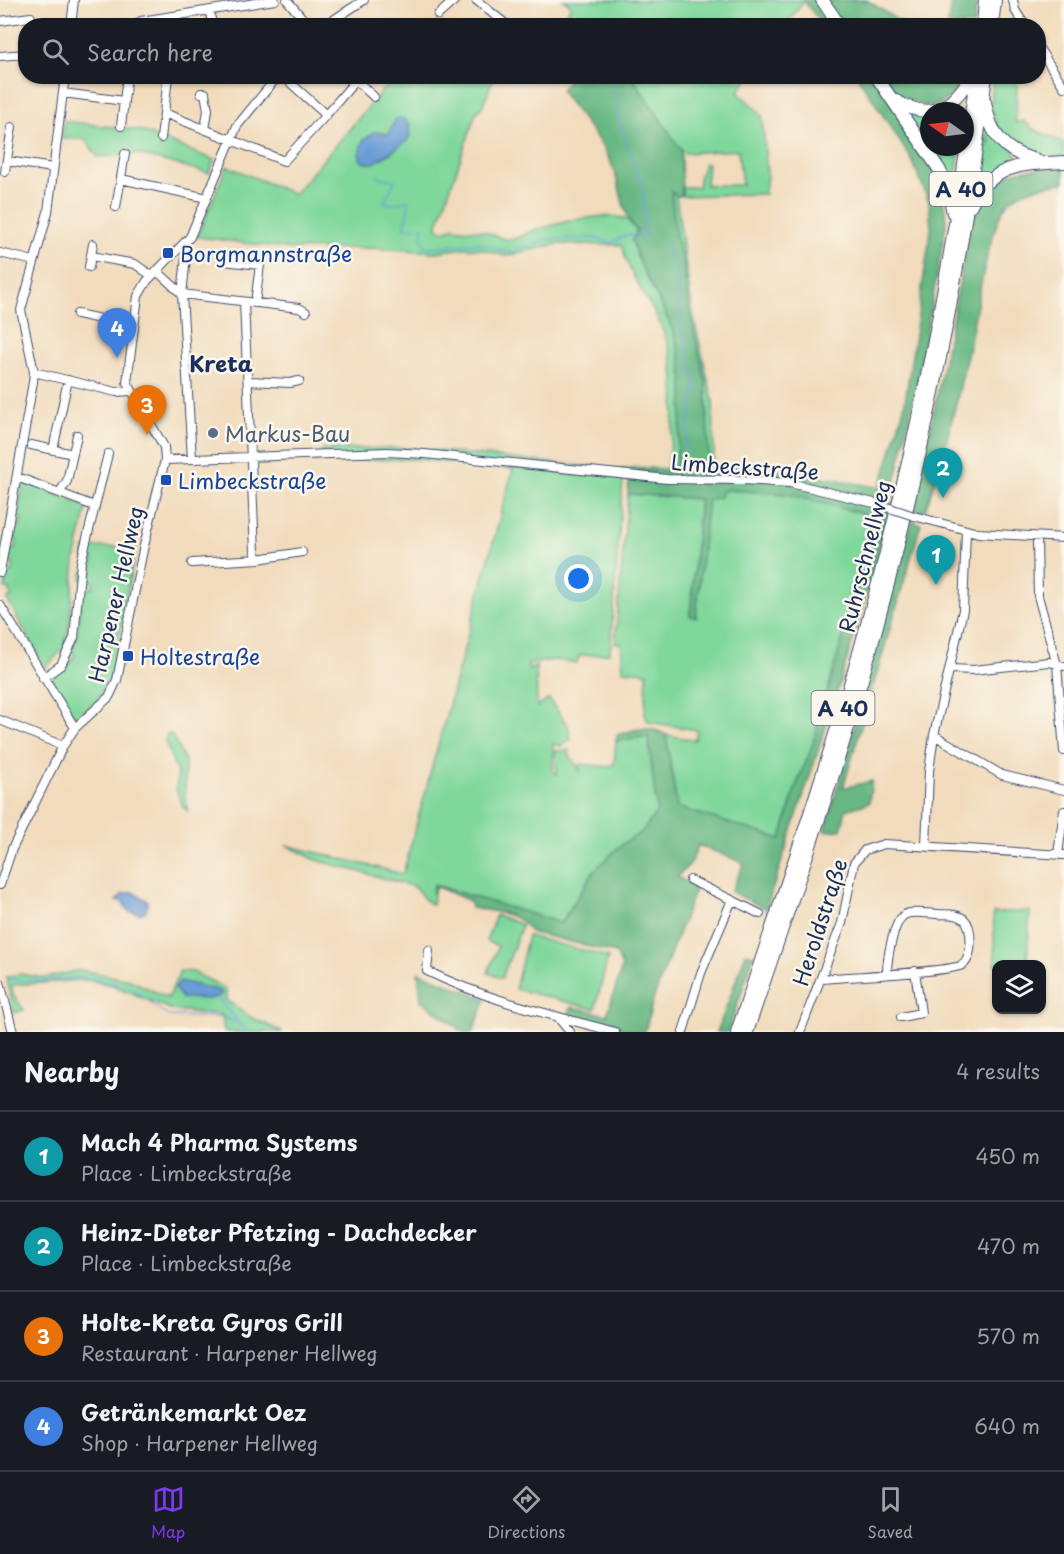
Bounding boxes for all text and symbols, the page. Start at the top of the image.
search box [18,18,1046,84]
icon: search [39,35,72,68]
text: Search here [87,35,213,68]
north arrow [920,102,974,156]
road number: A 40 [930,172,992,206]
place label: Borgmannstraße [180,237,352,269]
marker: Borgmannstraße [161,246,175,260]
pin: 4 [98,308,136,358]
district label: Kreta [189,346,253,379]
pin: 3 [128,386,166,435]
place label: Markus-Bau [225,417,350,449]
marker: Markus-Bau [206,426,220,440]
street label: Limbeckstraße [670,445,820,487]
pin: 2 [924,448,962,498]
place label: Limbeckstraße [178,464,326,496]
marker: Limbeckstraße [159,473,173,487]
street label: Ruhrschnellweg [830,476,898,636]
street label: Harpener Hellweg [79,503,151,685]
pin: 1 [916,536,956,585]
your location [564,564,593,593]
place label: Holtestraße [140,640,260,672]
marker: Holtestraße [121,649,135,663]
road number: A 40 [812,691,874,725]
street label: Heroldstraße [783,854,855,990]
map controls [992,960,1046,1014]
button: layers [992,960,1046,1014]
text: Nearby [24,1052,119,1091]
text: 4 results [956,1056,1040,1086]
text: Mach 4 Pharma Systems [81,1125,358,1158]
text: 1 [39,1141,48,1171]
text: 450 m [975,1141,1040,1171]
text: Place · Limbeckstraße [81,1158,292,1188]
text: Heinz-Dieter Pfetzing - Dachdecker [81,1215,477,1248]
text: 2 [36,1231,51,1261]
text: 470 m [977,1231,1040,1261]
text: Place · Limbeckstraße [81,1248,292,1278]
text: Holte-Kreta Gyros Grill [81,1305,342,1338]
text: 3 [37,1321,50,1351]
text: 570 m [976,1321,1040,1351]
text: Restaurant · Harpener Hellweg [81,1338,378,1368]
text: Getränkemarkt Oez [81,1395,307,1428]
text: 4 [37,1411,50,1441]
text: 640 m [974,1411,1040,1441]
text: Shop · Harpener Hellweg [81,1428,318,1458]
tab: Map [151,1483,185,1543]
tab: Directions [487,1483,565,1543]
tab: Saved [867,1483,913,1543]

